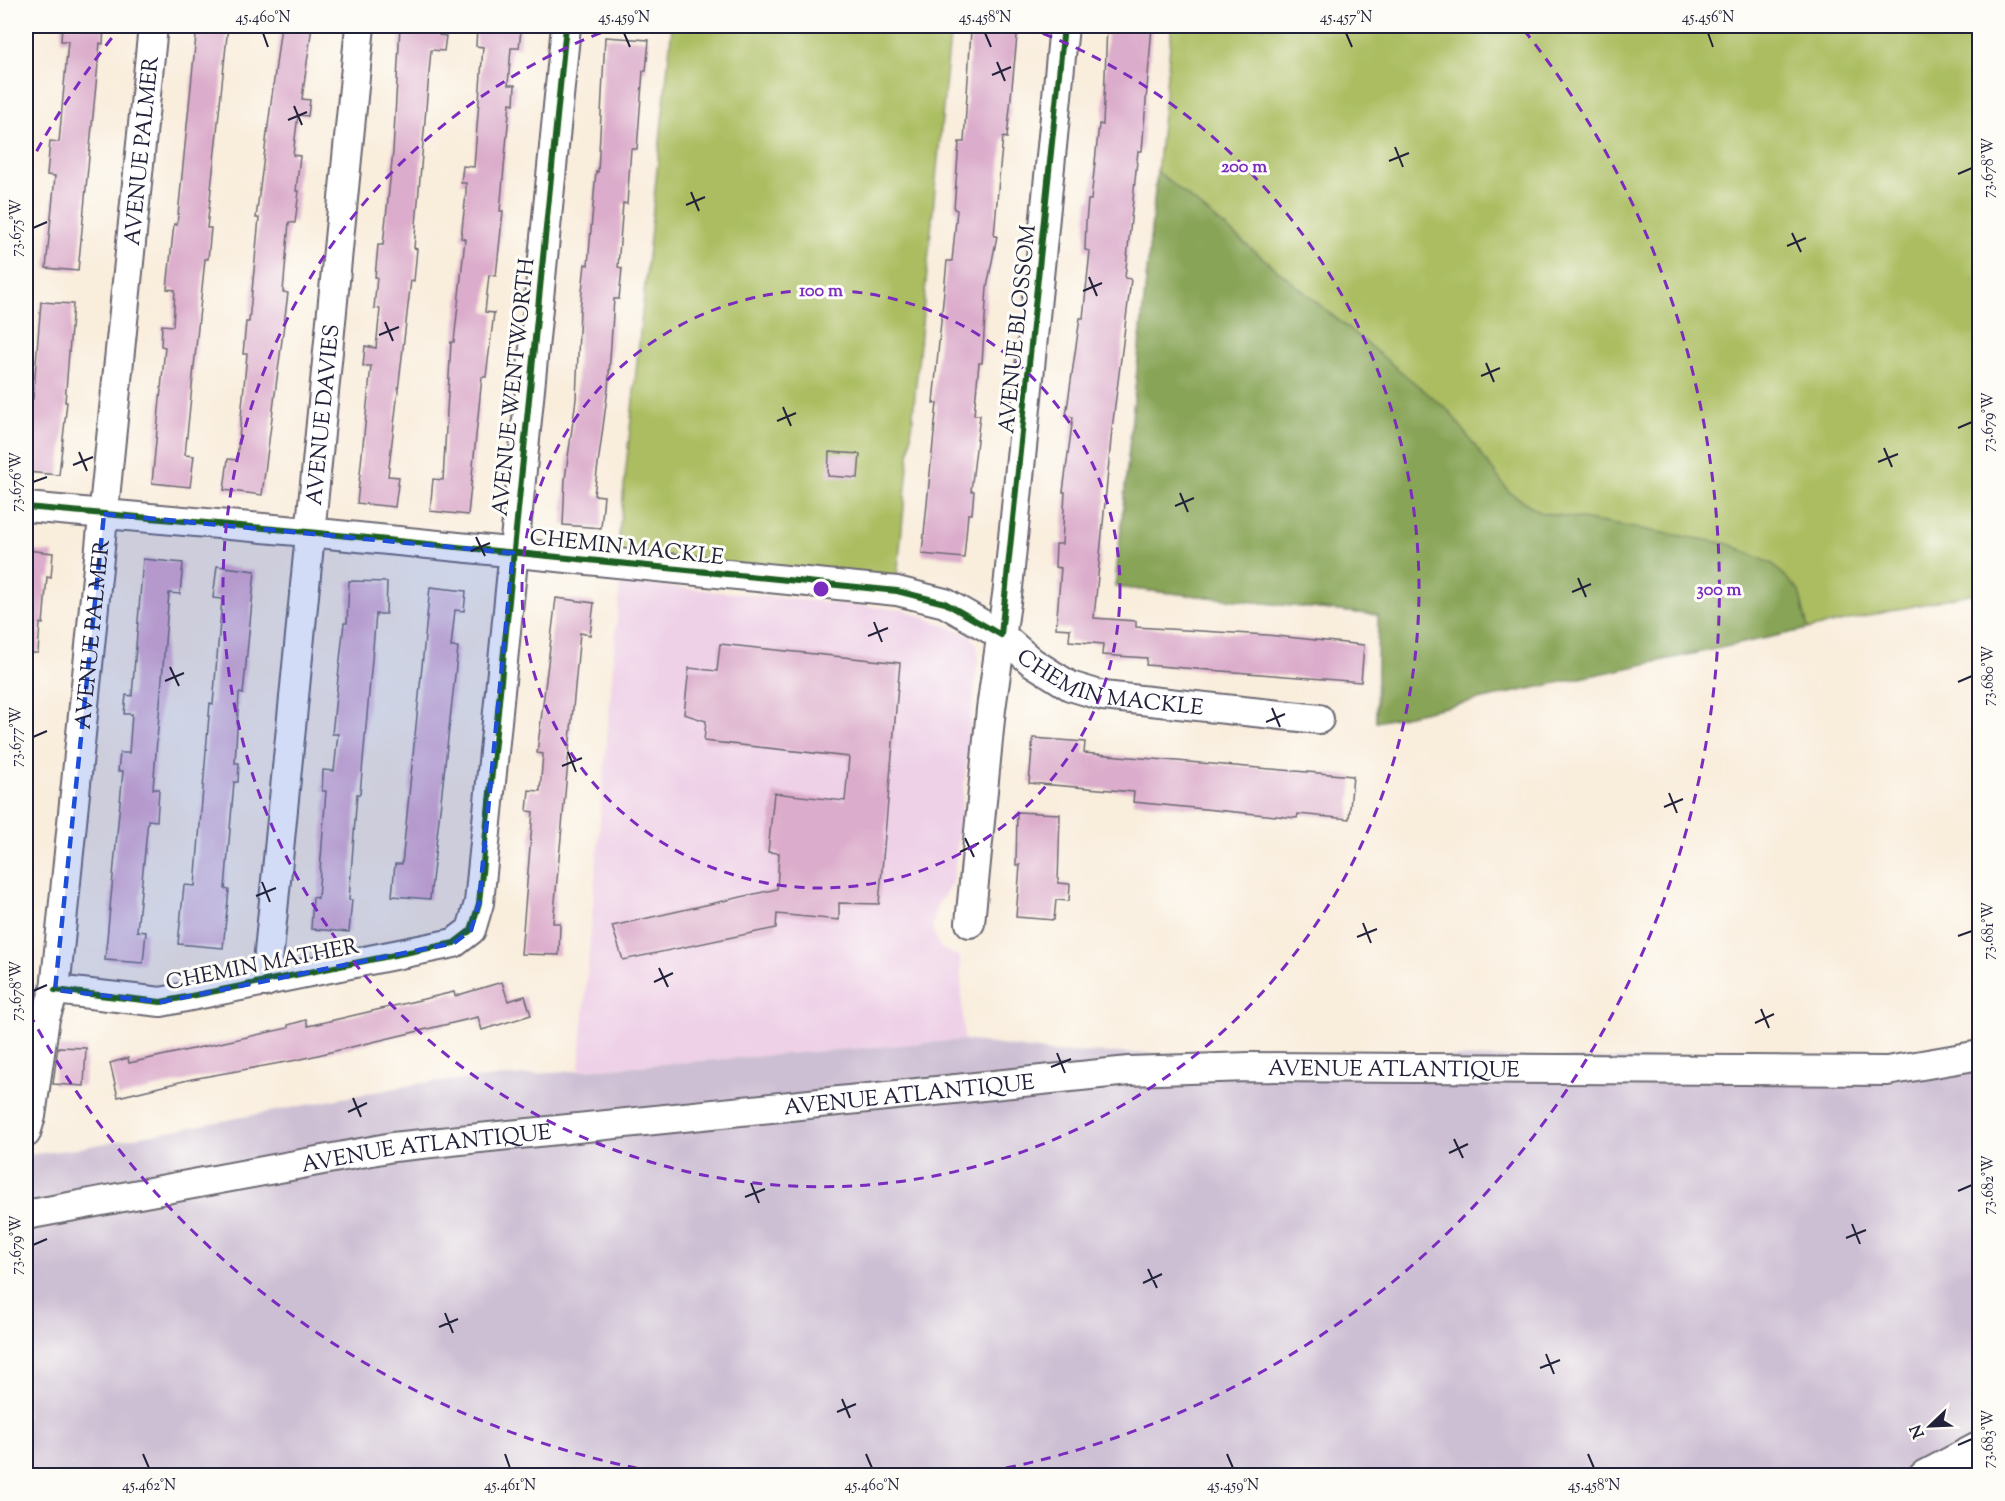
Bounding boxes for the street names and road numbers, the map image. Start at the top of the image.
street label: AVENUE PALMER [118,55,169,247]
street label: AVENUE BLOSSOM [992,223,1046,435]
street label: AVENUE WENTWORTH [486,257,544,518]
street label: AVENUE DAVIES [300,323,350,507]
street label: CHEMIN MACKLE [528,523,726,575]
street label: AVENUE PALMER [69,538,120,731]
street label: CHEMIN MACKLE [1008,642,1205,726]
street label: CHEMIN MATHER [163,931,362,1000]
street label: AVENUE ATLANTIQUE [1268,1054,1520,1088]
street label: AVENUE ATLANTIQUE [782,1068,1036,1126]
street label: AVENUE ATLANTIQUE [299,1118,553,1183]

